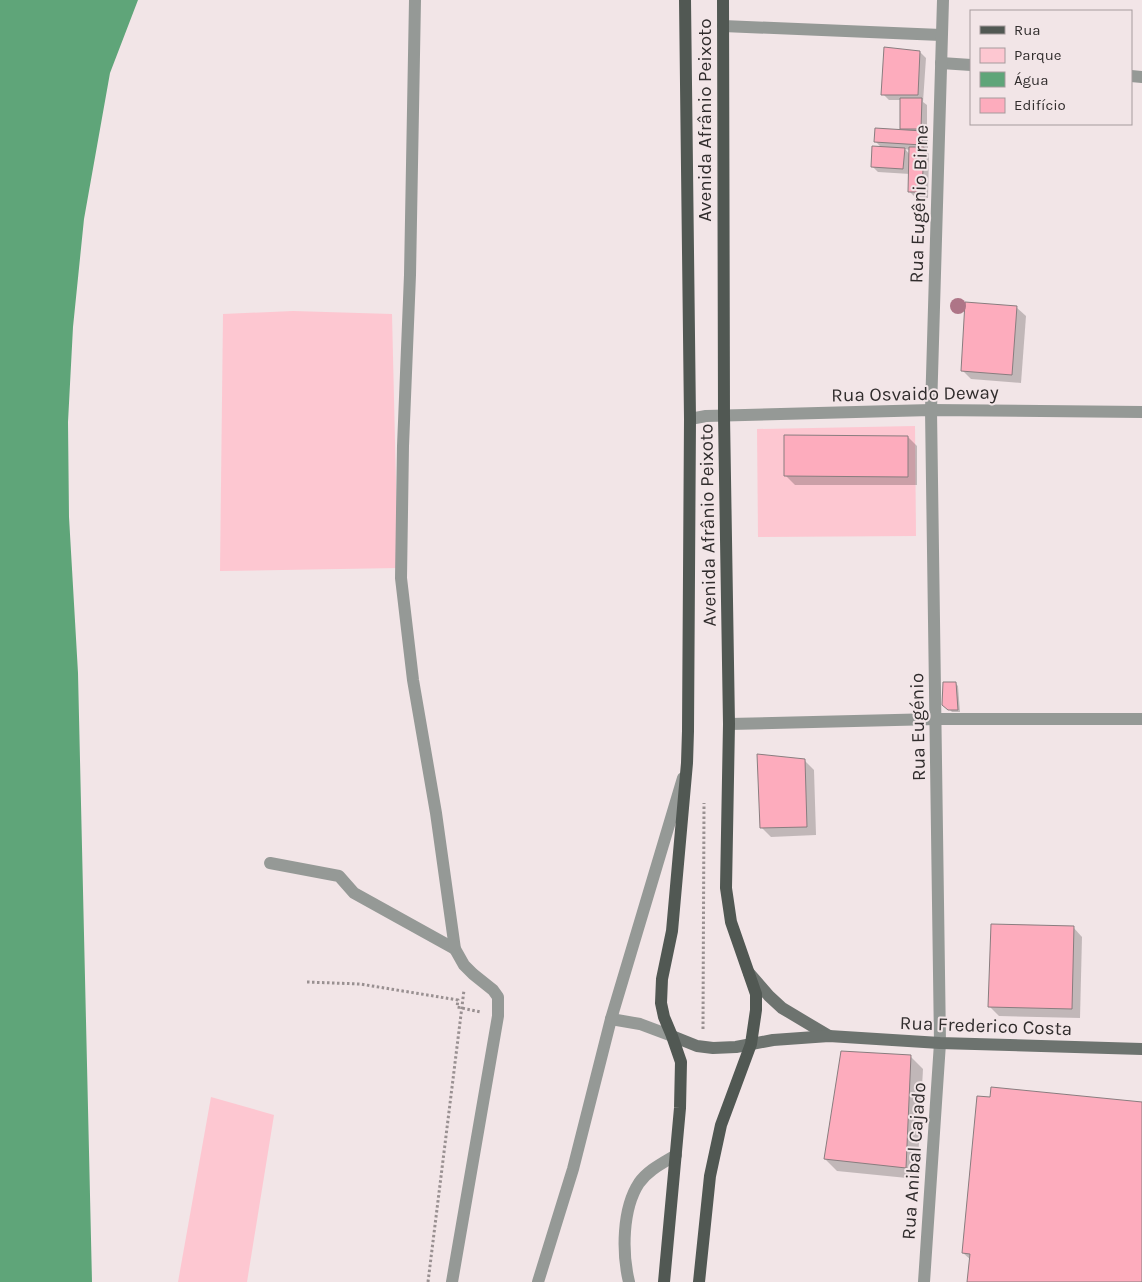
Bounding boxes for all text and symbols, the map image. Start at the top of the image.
legend [970,10,1132,125]
street label: Avenida Afrânio Peixoto [694,18,716,222]
text: Rua [1014,21,1041,39]
text: Parque [1014,46,1062,64]
text: Água [1014,71,1048,89]
text: Edifício [1014,96,1066,114]
street label: Rua Eugênio Birne [905,125,933,284]
street label: Rua Osvaido Deway [831,382,999,406]
street label: Avenida Afrânio Peixoto [695,423,721,627]
street label: Rua Eugénio [906,673,930,781]
street label: Rua Frederico Costa [899,1012,1073,1040]
street label: Rua Anibal Cajado [898,1082,930,1241]

